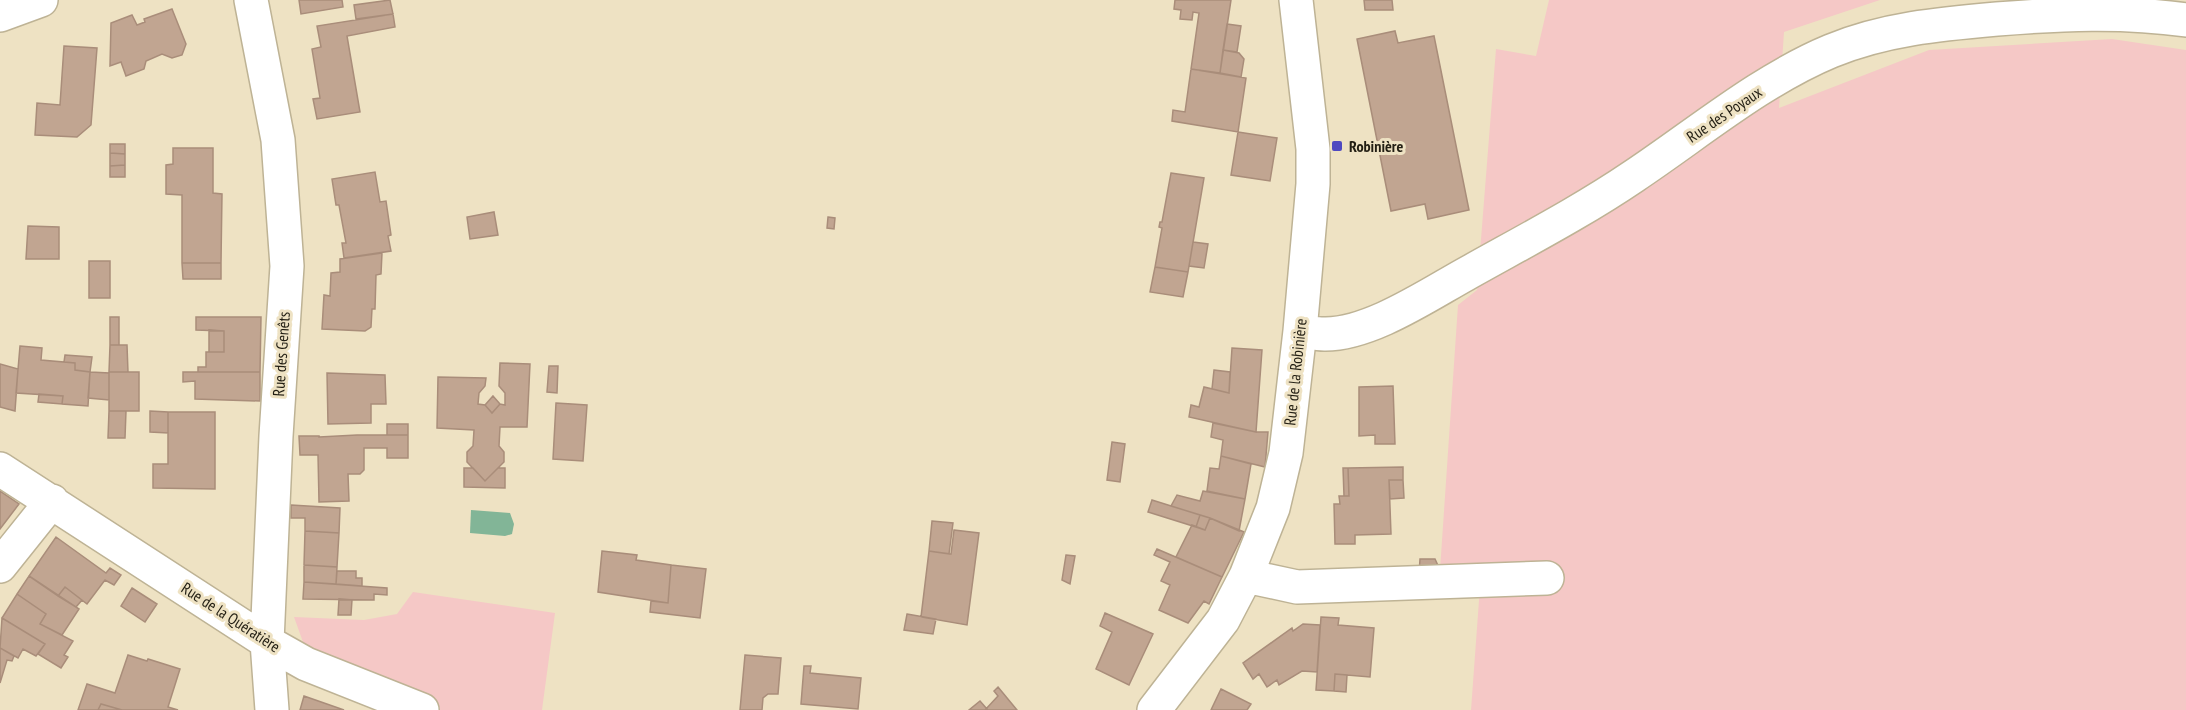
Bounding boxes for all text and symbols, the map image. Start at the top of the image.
street label: Rue des Poyaux [1683,81,1766,146]
place label: Robinière [1349,136,1404,156]
marker: Robinière [1330,139,1344,153]
street label: Rue des Genêts [268,311,294,397]
street label: Rue de la Robinière [1279,317,1311,427]
street label: Rue de la Quératière [178,578,284,656]

